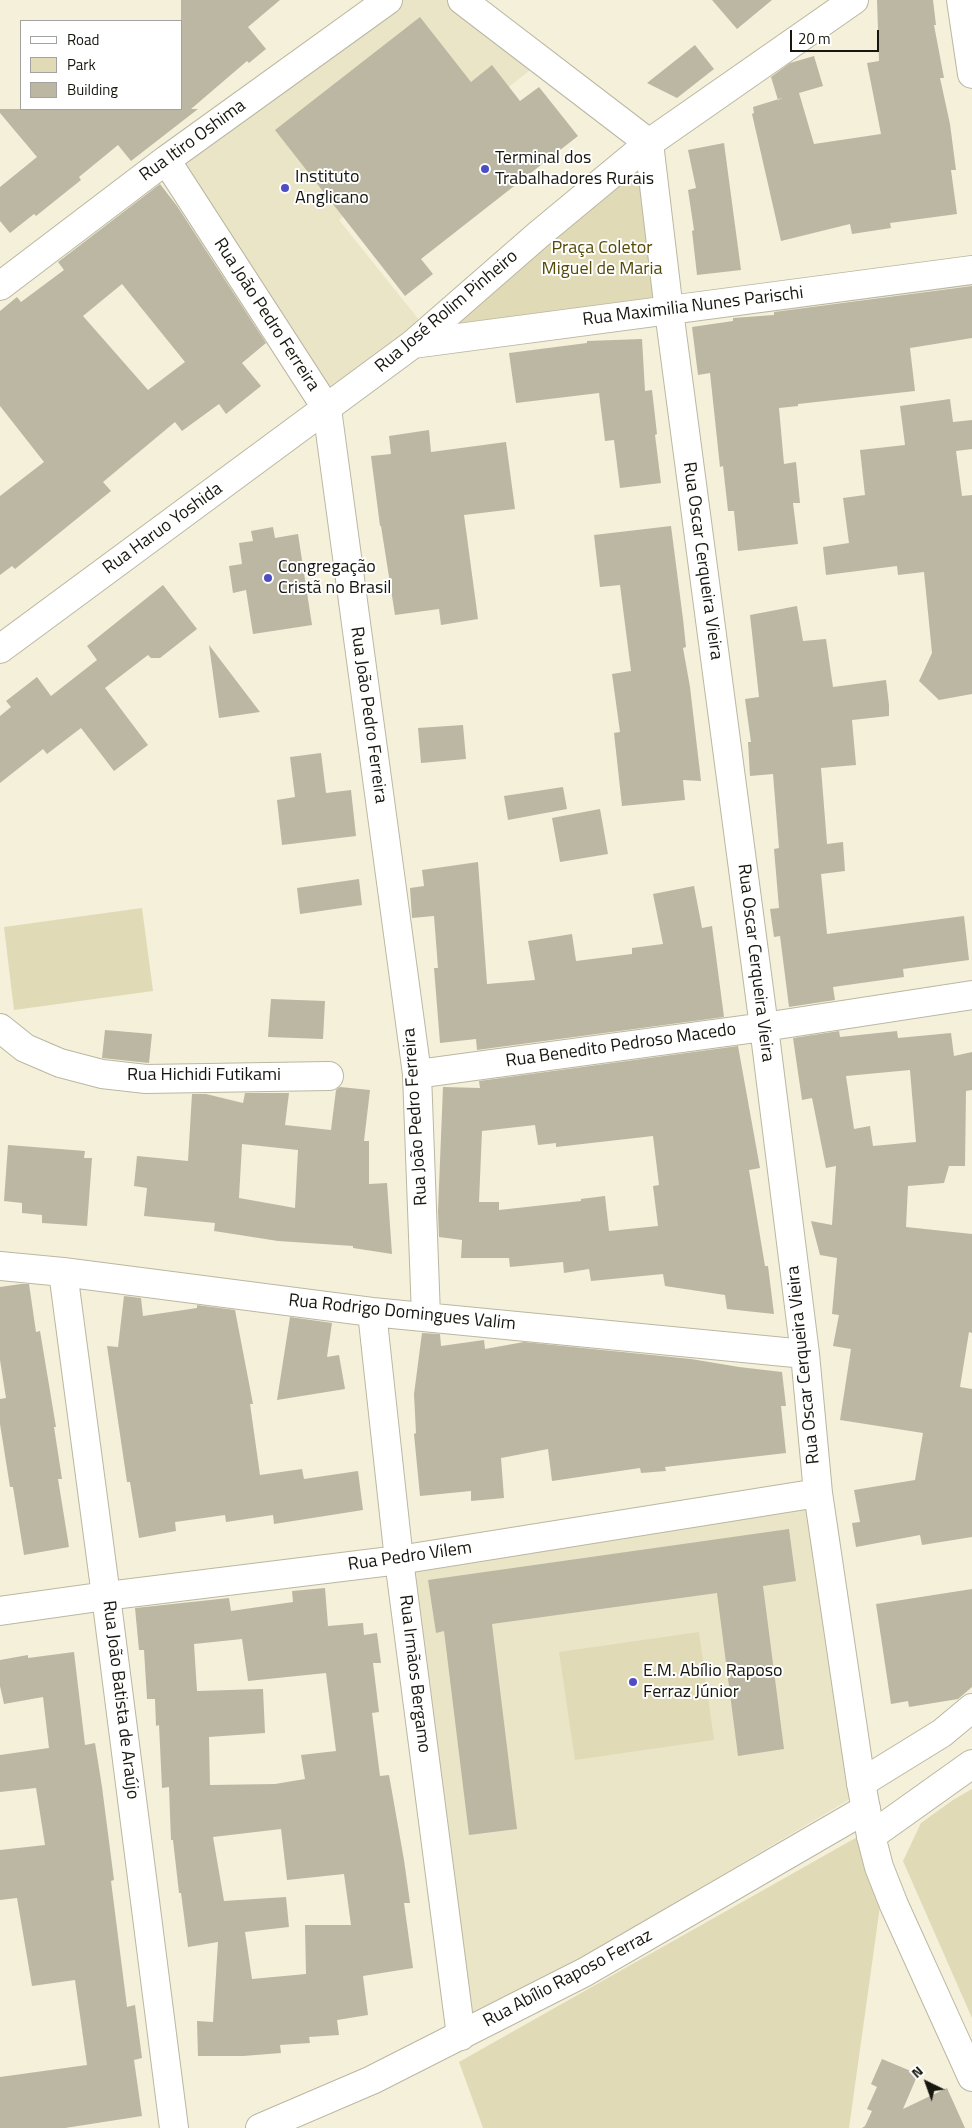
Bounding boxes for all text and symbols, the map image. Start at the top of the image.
legend [20,20,182,110]
scale bar [792,20,881,52]
text: 20 m [798,27,831,50]
text: Road [67,28,99,51]
text: Park [67,53,96,76]
text: Building [67,78,118,101]
street label: Rua Itiro Oshima [136,95,250,187]
place label: Terminal dos Trabalhadores Rurais [495,148,654,190]
marker: Terminal dos Trabalhadores Rurais [479,163,491,175]
place label: Instituto Anglicano [295,167,369,210]
marker: Instituto Anglicano [279,182,291,194]
street label: Rua João Pedro Ferreira [208,234,324,396]
park label: Praça Coletor Miguel de Maria [542,238,662,280]
street label: Rua José Rolim Pinheiro [371,246,523,378]
street label: Rua Maximilia Nunes Parischi [581,283,805,331]
street label: Rua Oscar Cerqueira Vieira [677,461,727,661]
street label: Rua Haruo Yoshida [99,478,227,580]
place label: Congregação Cristã no Brasil [278,557,391,600]
marker: Congregação Cristã no Brasil [262,572,274,584]
street label: Rua João Pedro Ferreira [345,625,391,805]
street label: Rua Oscar Cerqueira Vieira [732,863,778,1063]
street label: Rua Benedito Pedroso Macedo [504,1019,738,1073]
street label: Rua João Pedro Ferreira [399,1027,433,1207]
street label: Rua Hichidi Futikami [127,1065,281,1087]
street label: Rua Oscar Cerqueira Vieira [783,1265,825,1465]
street label: Rua Rodrigo Domingues Valim [287,1290,517,1336]
street label: Rua Pedro Vilem [347,1538,473,1576]
street label: Rua Irmãos Bergamo [394,1594,434,1754]
street label: Rua João Batista de Araújo [97,1599,143,1801]
place label: E.M. Abílio Raposo Ferraz Júnior [643,1661,783,1704]
marker: E.M. Abílio Raposo Ferraz Júnior [627,1676,639,1688]
street label: Rua Abílio Raposo Ferraz [480,1925,656,2033]
north arrow [902,2058,952,2108]
text: N [906,2060,927,2083]

